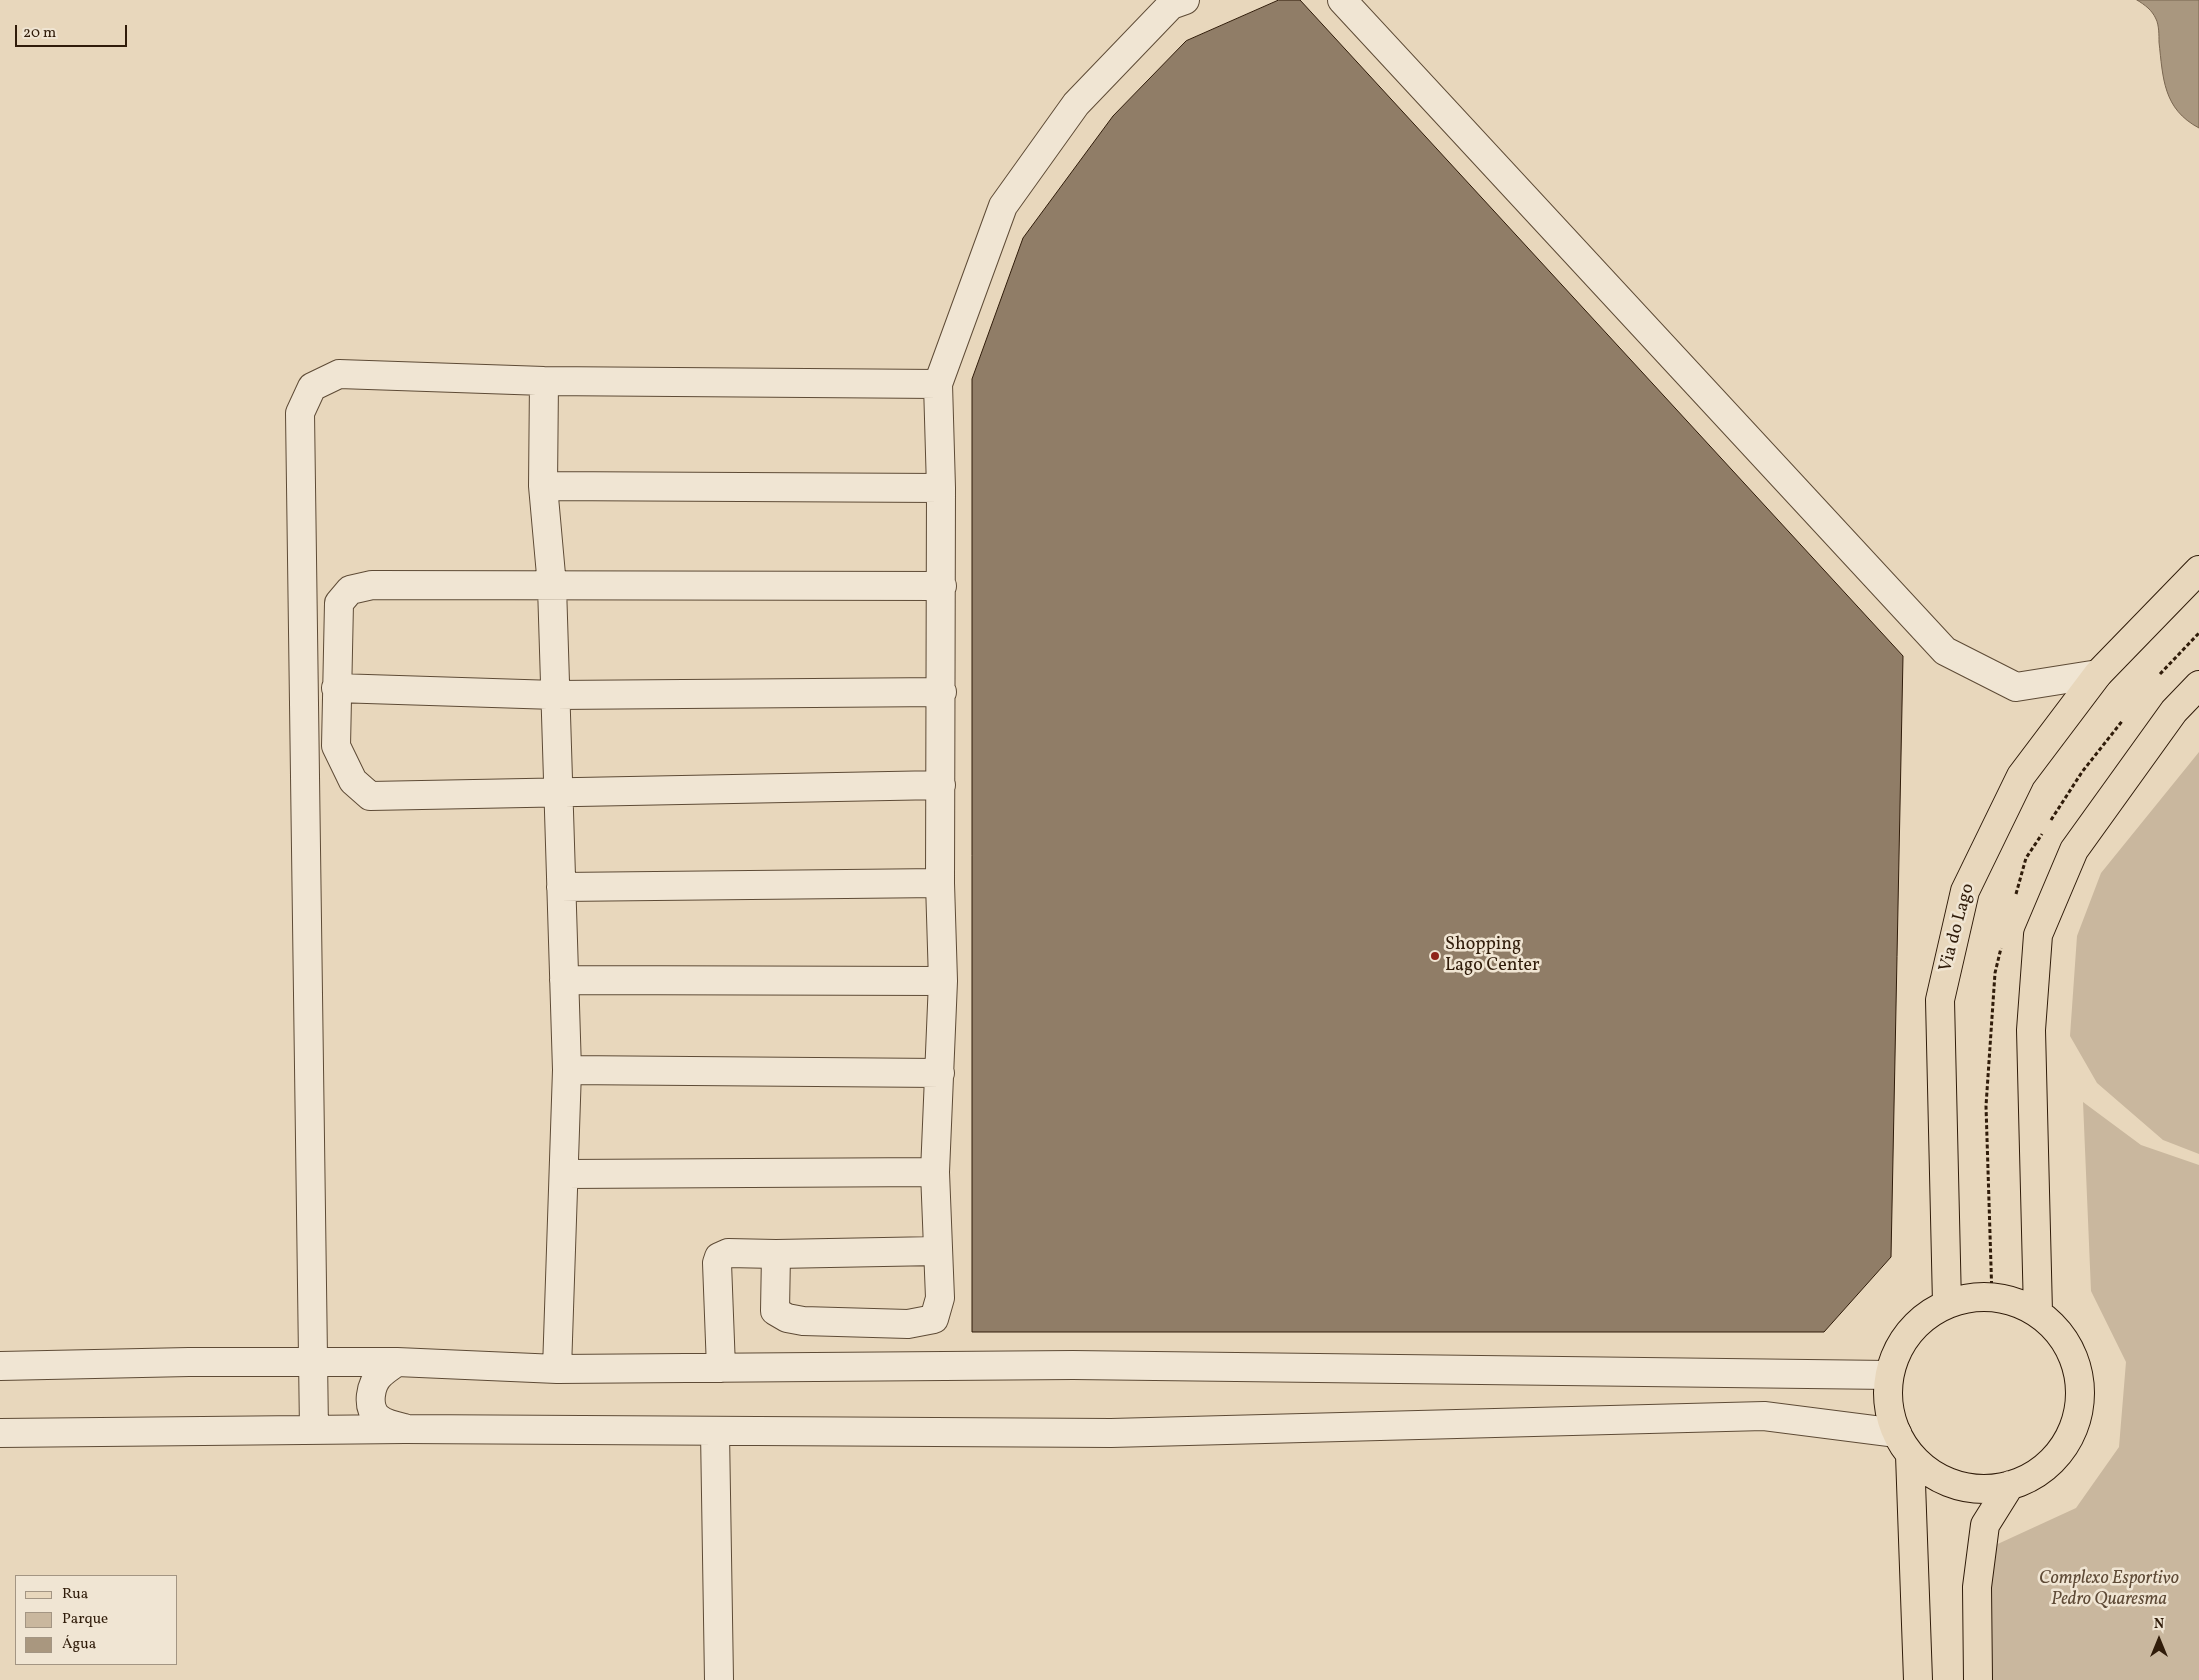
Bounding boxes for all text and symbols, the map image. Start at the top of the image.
scale bar [18,15,130,47]
text: 20 m [23,23,56,44]
street label: Via do Lago [1936,881,1980,975]
place label: Shopping Lago Center [1445,935,1540,978]
marker: Shopping Lago Center [1429,950,1441,962]
park label: Complexo Esportivo Pedro Quaresma [2039,1569,2179,1612]
legend [15,1575,178,1665]
text: Rua [62,1584,88,1605]
text: Parque [62,1609,108,1630]
north arrow [2134,1615,2184,1665]
text: N [2154,1615,2164,1634]
text: Água [62,1634,96,1655]

